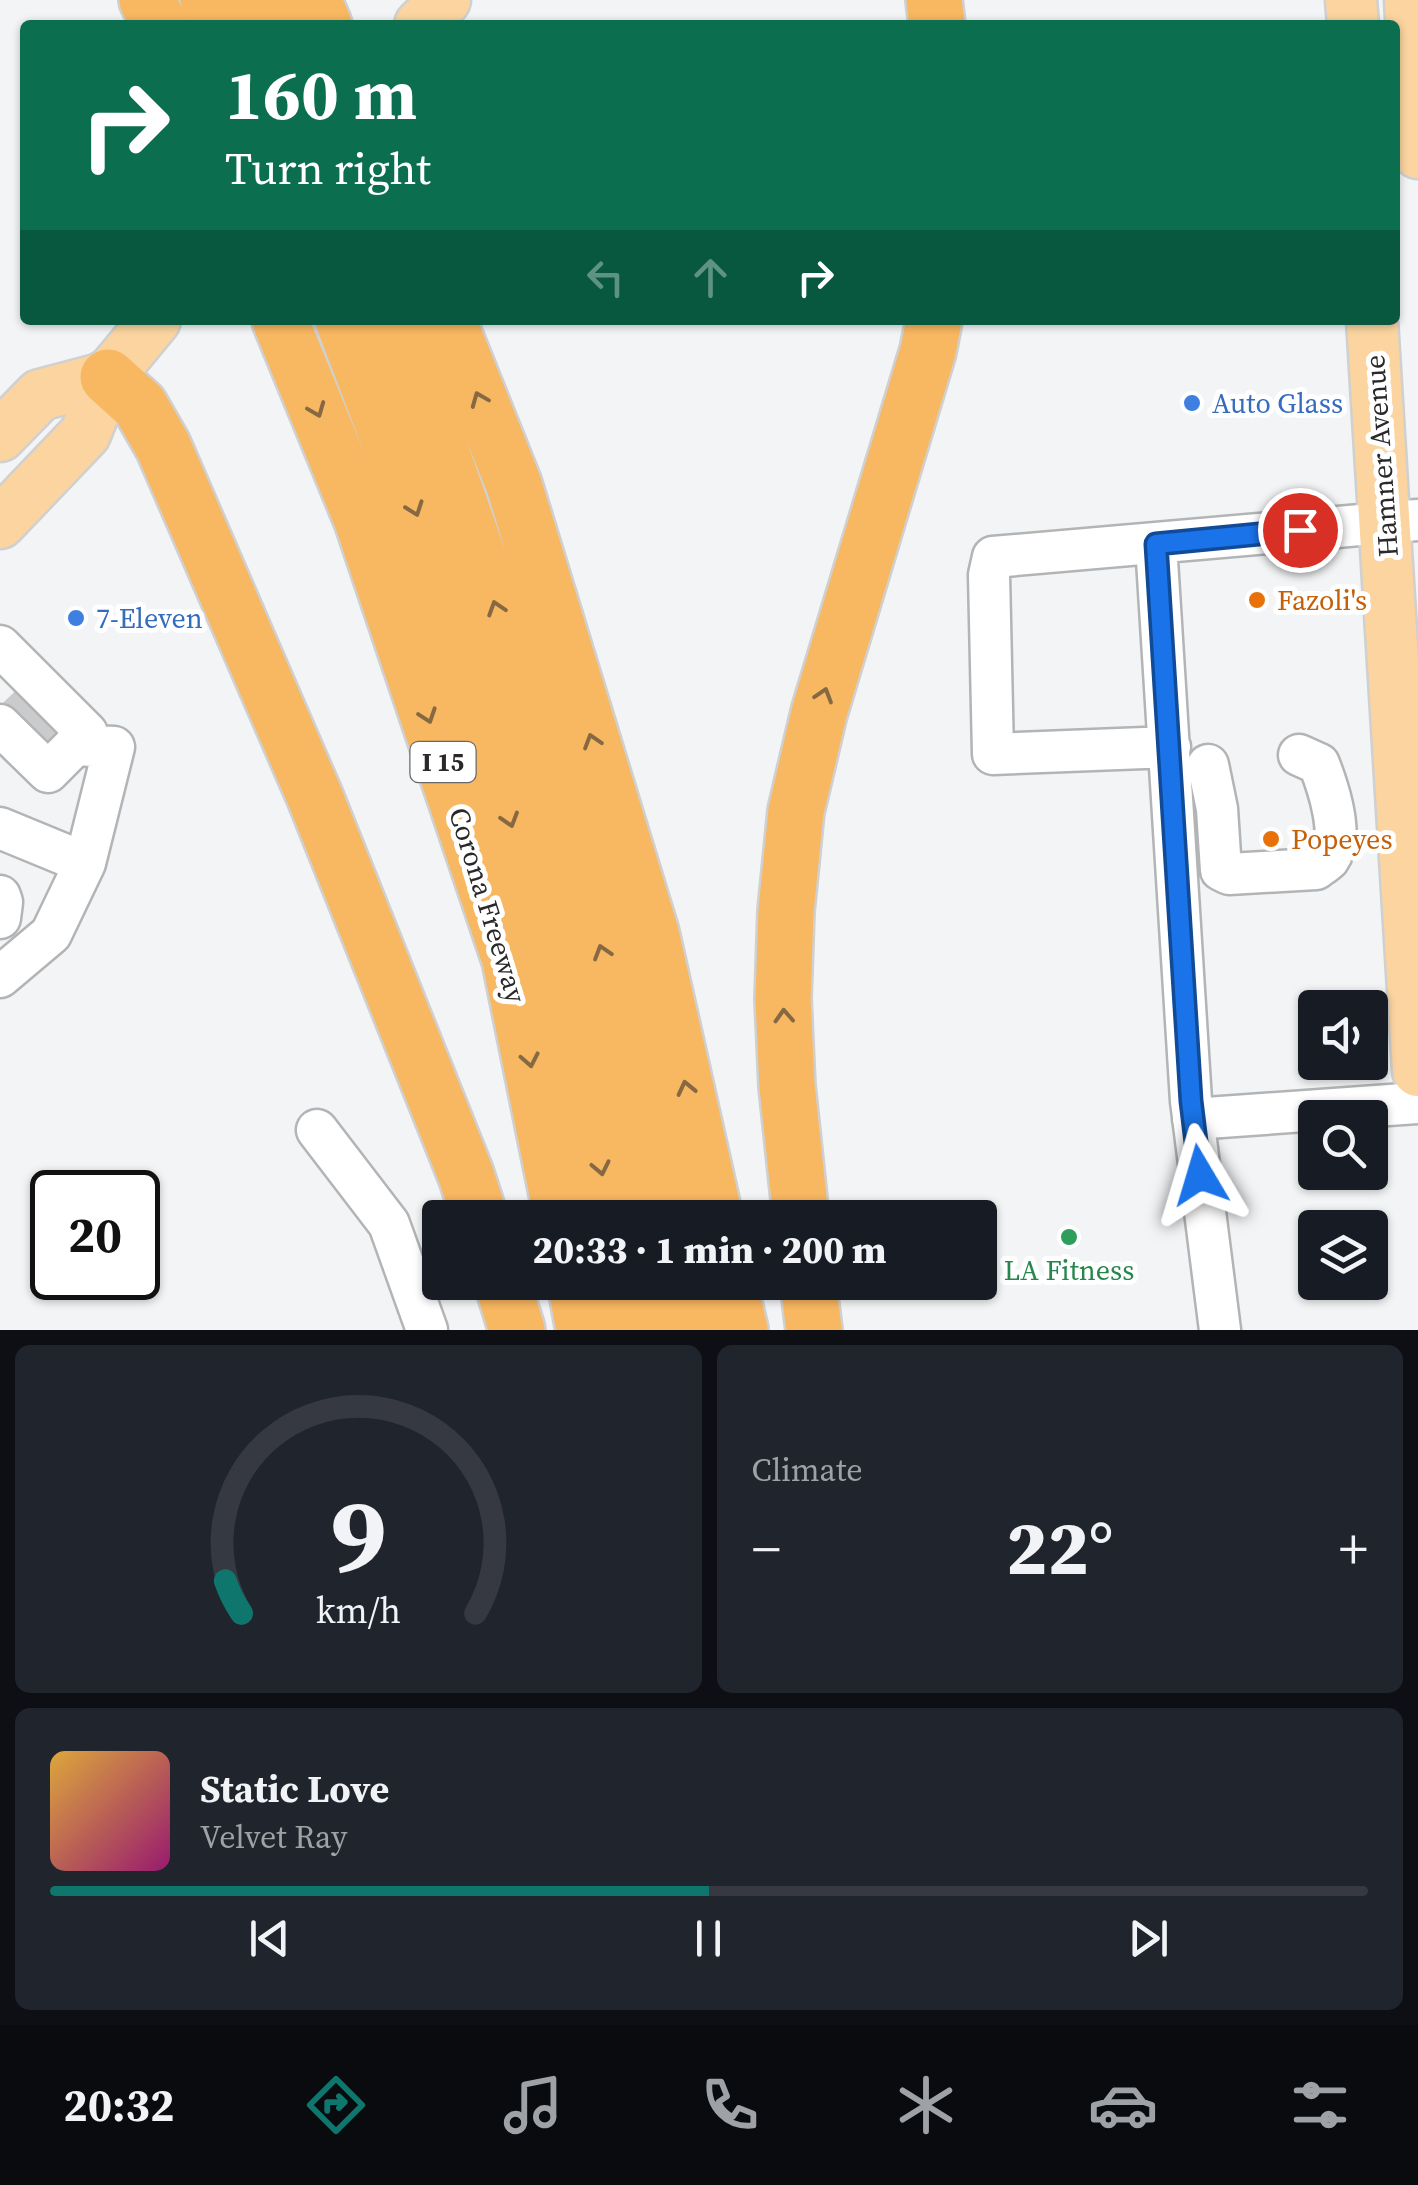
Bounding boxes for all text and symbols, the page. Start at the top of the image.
text: 160 m [225,46,417,142]
icon: right [60,60,190,190]
text: Turn right [225,137,431,199]
icon: left [578,250,633,305]
icon: ahead [683,250,738,305]
icon: right [788,250,843,305]
street label: Hamner Avenue [1355,354,1407,558]
place label: Auto Glass [1212,384,1343,422]
one-way arrow [471,391,491,409]
marker: Auto Glass [1181,392,1203,414]
one-way arrow [305,400,325,418]
pin [1258,488,1343,573]
one-way arrow [403,500,424,517]
icon: arrive [1273,503,1328,558]
place label: Fazoli's [1277,581,1367,619]
marker: Fazoli's [1246,589,1268,611]
place label: 7-Eleven [96,599,203,637]
one-way arrow [488,601,508,618]
marker: 7-Eleven [65,607,87,629]
one-way arrow [812,687,833,704]
one-way arrow [416,706,436,723]
one-way arrow [583,733,604,750]
road number: I 15 [410,742,476,782]
street label: Corona Freeway [440,803,536,1008]
one-way arrow [498,811,519,828]
place label: Popeyes [1291,820,1393,858]
marker: Popeyes [1260,828,1282,850]
one-way arrow [593,945,614,962]
map controls [1298,990,1388,1300]
button: sound [1298,990,1388,1080]
one-way arrow [774,1007,795,1023]
one-way arrow [518,1051,539,1068]
one-way arrow [676,1080,697,1097]
button: search [1298,1100,1388,1190]
position arrow [1148,1123,1252,1227]
one-way arrow [589,1159,610,1176]
speed limit sign: 20 [30,1170,160,1300]
button: layers [1298,1210,1388,1300]
text: 20:33 · 1 min · 200 m [532,1224,887,1276]
marker: LA Fitness [1058,1226,1080,1248]
place label: LA Fitness [1004,1251,1134,1289]
text: Climate [752,1448,863,1492]
text: 9 [330,1463,386,1606]
text: 22° [1006,1496,1113,1599]
text: − [752,1511,781,1586]
text: + [1339,1511,1368,1586]
text: km/h [316,1586,401,1635]
text: Static Love [200,1763,389,1815]
text: Velvet Ray [200,1815,347,1859]
icon: previous [242,1911,297,1966]
icon: pause [681,1911,736,1966]
icon: next [1121,1911,1176,1966]
icon: directions [301,2070,371,2140]
icon: music [498,2070,568,2140]
icon: phone [695,2070,765,2140]
icon: climate [891,2070,961,2140]
icon: car [1088,2070,1158,2140]
icon: filters [1285,2070,1355,2140]
text: 20:32 [63,2074,174,2136]

